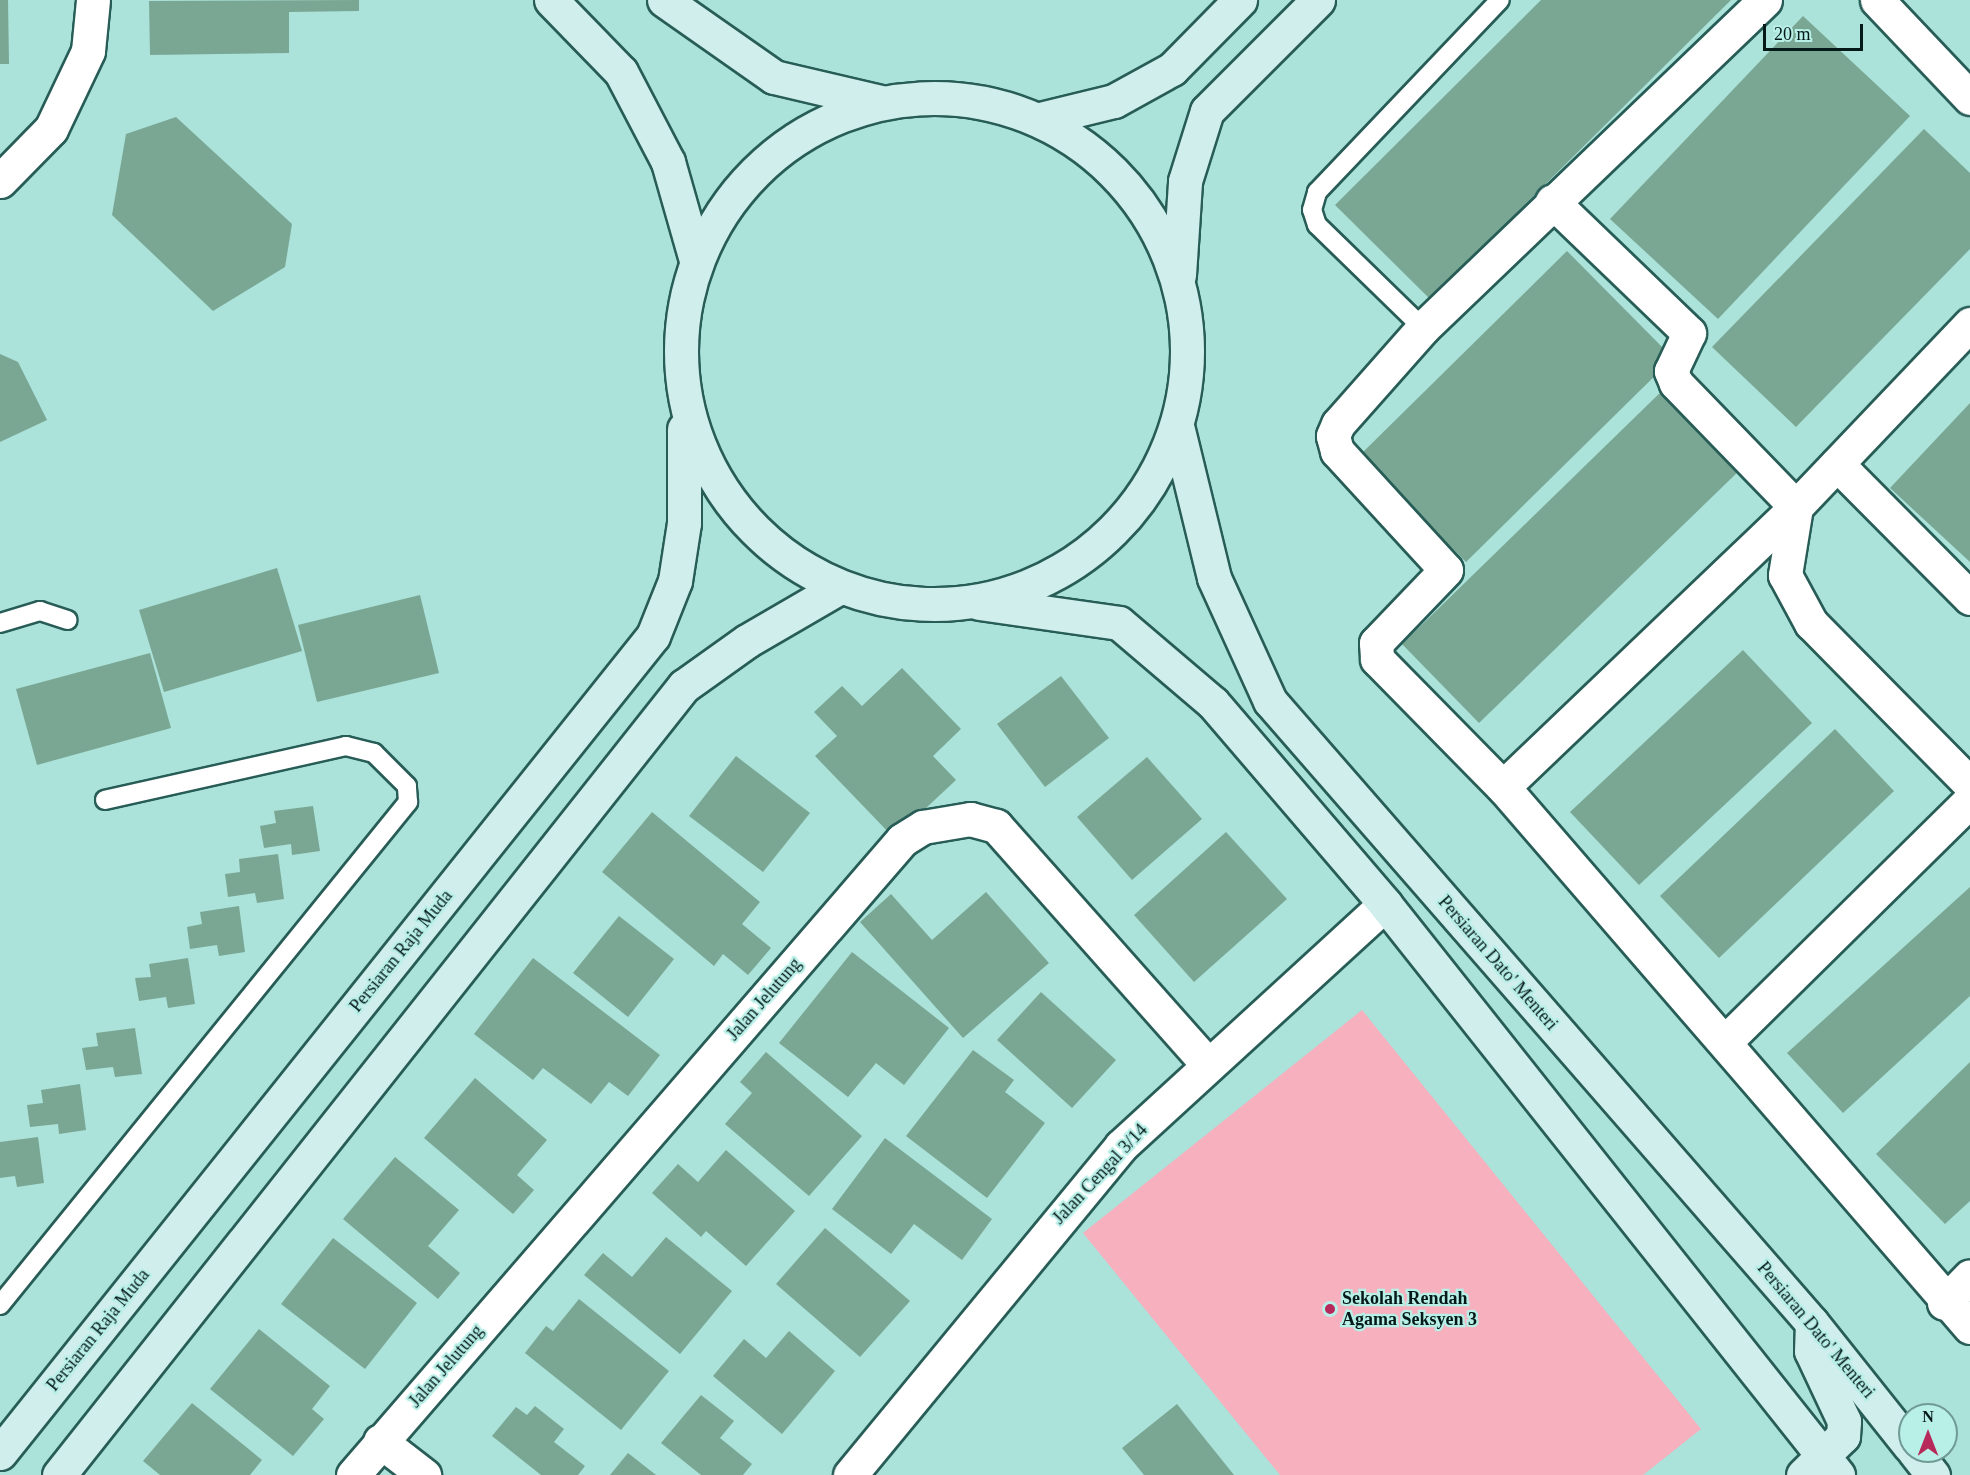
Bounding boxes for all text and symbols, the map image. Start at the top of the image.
scale bar [1766,12,1866,50]
text: 20 m [1774,24,1811,44]
street label: Persiaran Raja Muda [345,886,457,1016]
street label: Persiaran Dato' Menteri [1434,891,1562,1035]
street label: Jalan Jelutung [722,953,806,1045]
street label: Jalan Cengal 3/14 [1048,1119,1152,1229]
street label: Persiaran Dato' Menteri [1753,1257,1879,1403]
street label: Persiaran Raja Muda [42,1265,154,1395]
place label: Sekolah Rendah Agama Seksyen 3 [1342,1288,1477,1330]
marker: Sekolah Rendah Agama Seksyen 3 [1323,1302,1337,1316]
street label: Jalan Jelutung [404,1320,488,1412]
north arrow [1898,1403,1958,1463]
text: N [1922,1408,1934,1425]

